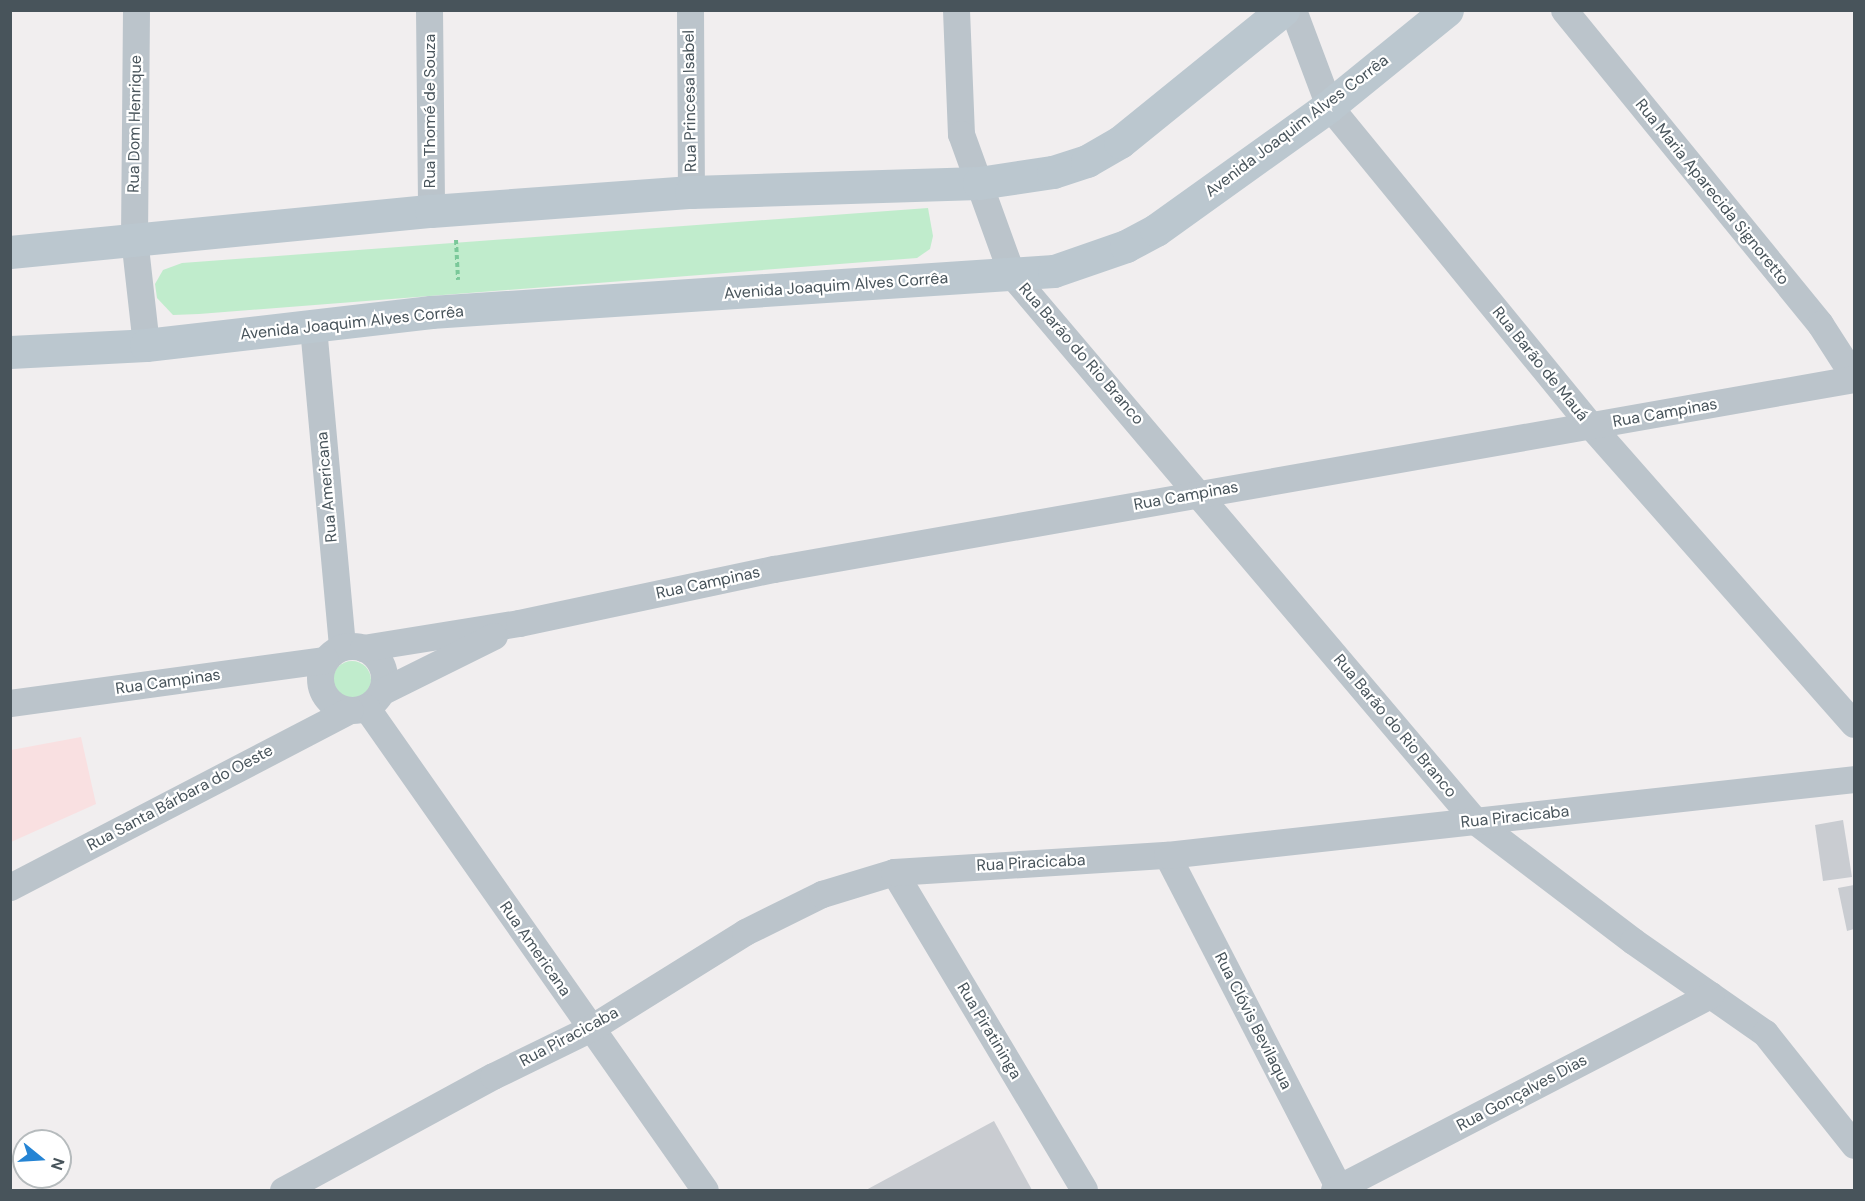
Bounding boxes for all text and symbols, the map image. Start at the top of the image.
street label: Rua Princesa Isabel [679,30,701,172]
street label: Rua Thomé de Souza [420,34,440,188]
street label: Avenida Joaquim Alves Corrêa [1202,51,1392,201]
street label: Rua Dom Henrique [124,55,146,193]
street label: Rua Maria Aparecida Signoretto [1631,95,1793,289]
street label: Avenida Joaquim Alves Corrêa [723,269,949,303]
street label: Rua Barão do Rio Branco [1014,279,1148,429]
street label: Avenida Joaquim Alves Corrêa [239,302,465,344]
street label: Rua Barão de Mauá [1488,303,1592,425]
street label: Rua Campinas [1611,394,1719,432]
street label: Rua Americana [313,431,341,543]
street label: Rua Campinas [1132,477,1240,515]
street label: Rua Campinas [654,563,762,603]
street label: Rua Barão do Rio Branco [1329,650,1461,802]
street label: Rua Campinas [114,665,222,699]
street label: Rua Santa Bárbara do Oeste [84,741,276,855]
street label: Rua Piracicaba [1460,802,1570,832]
street label: Rua Piracicaba [976,851,1086,875]
street label: Rua Americana [495,898,575,1000]
street label: Rua Clóvis Bevilaqua [1210,949,1296,1093]
street label: Rua Piratininga [953,979,1025,1083]
street label: Rua Piracicaba [516,1003,622,1071]
street label: Rua Gonçalves Dias [1454,1051,1590,1135]
north arrow [12,1129,72,1189]
text: N [46,1155,69,1173]

